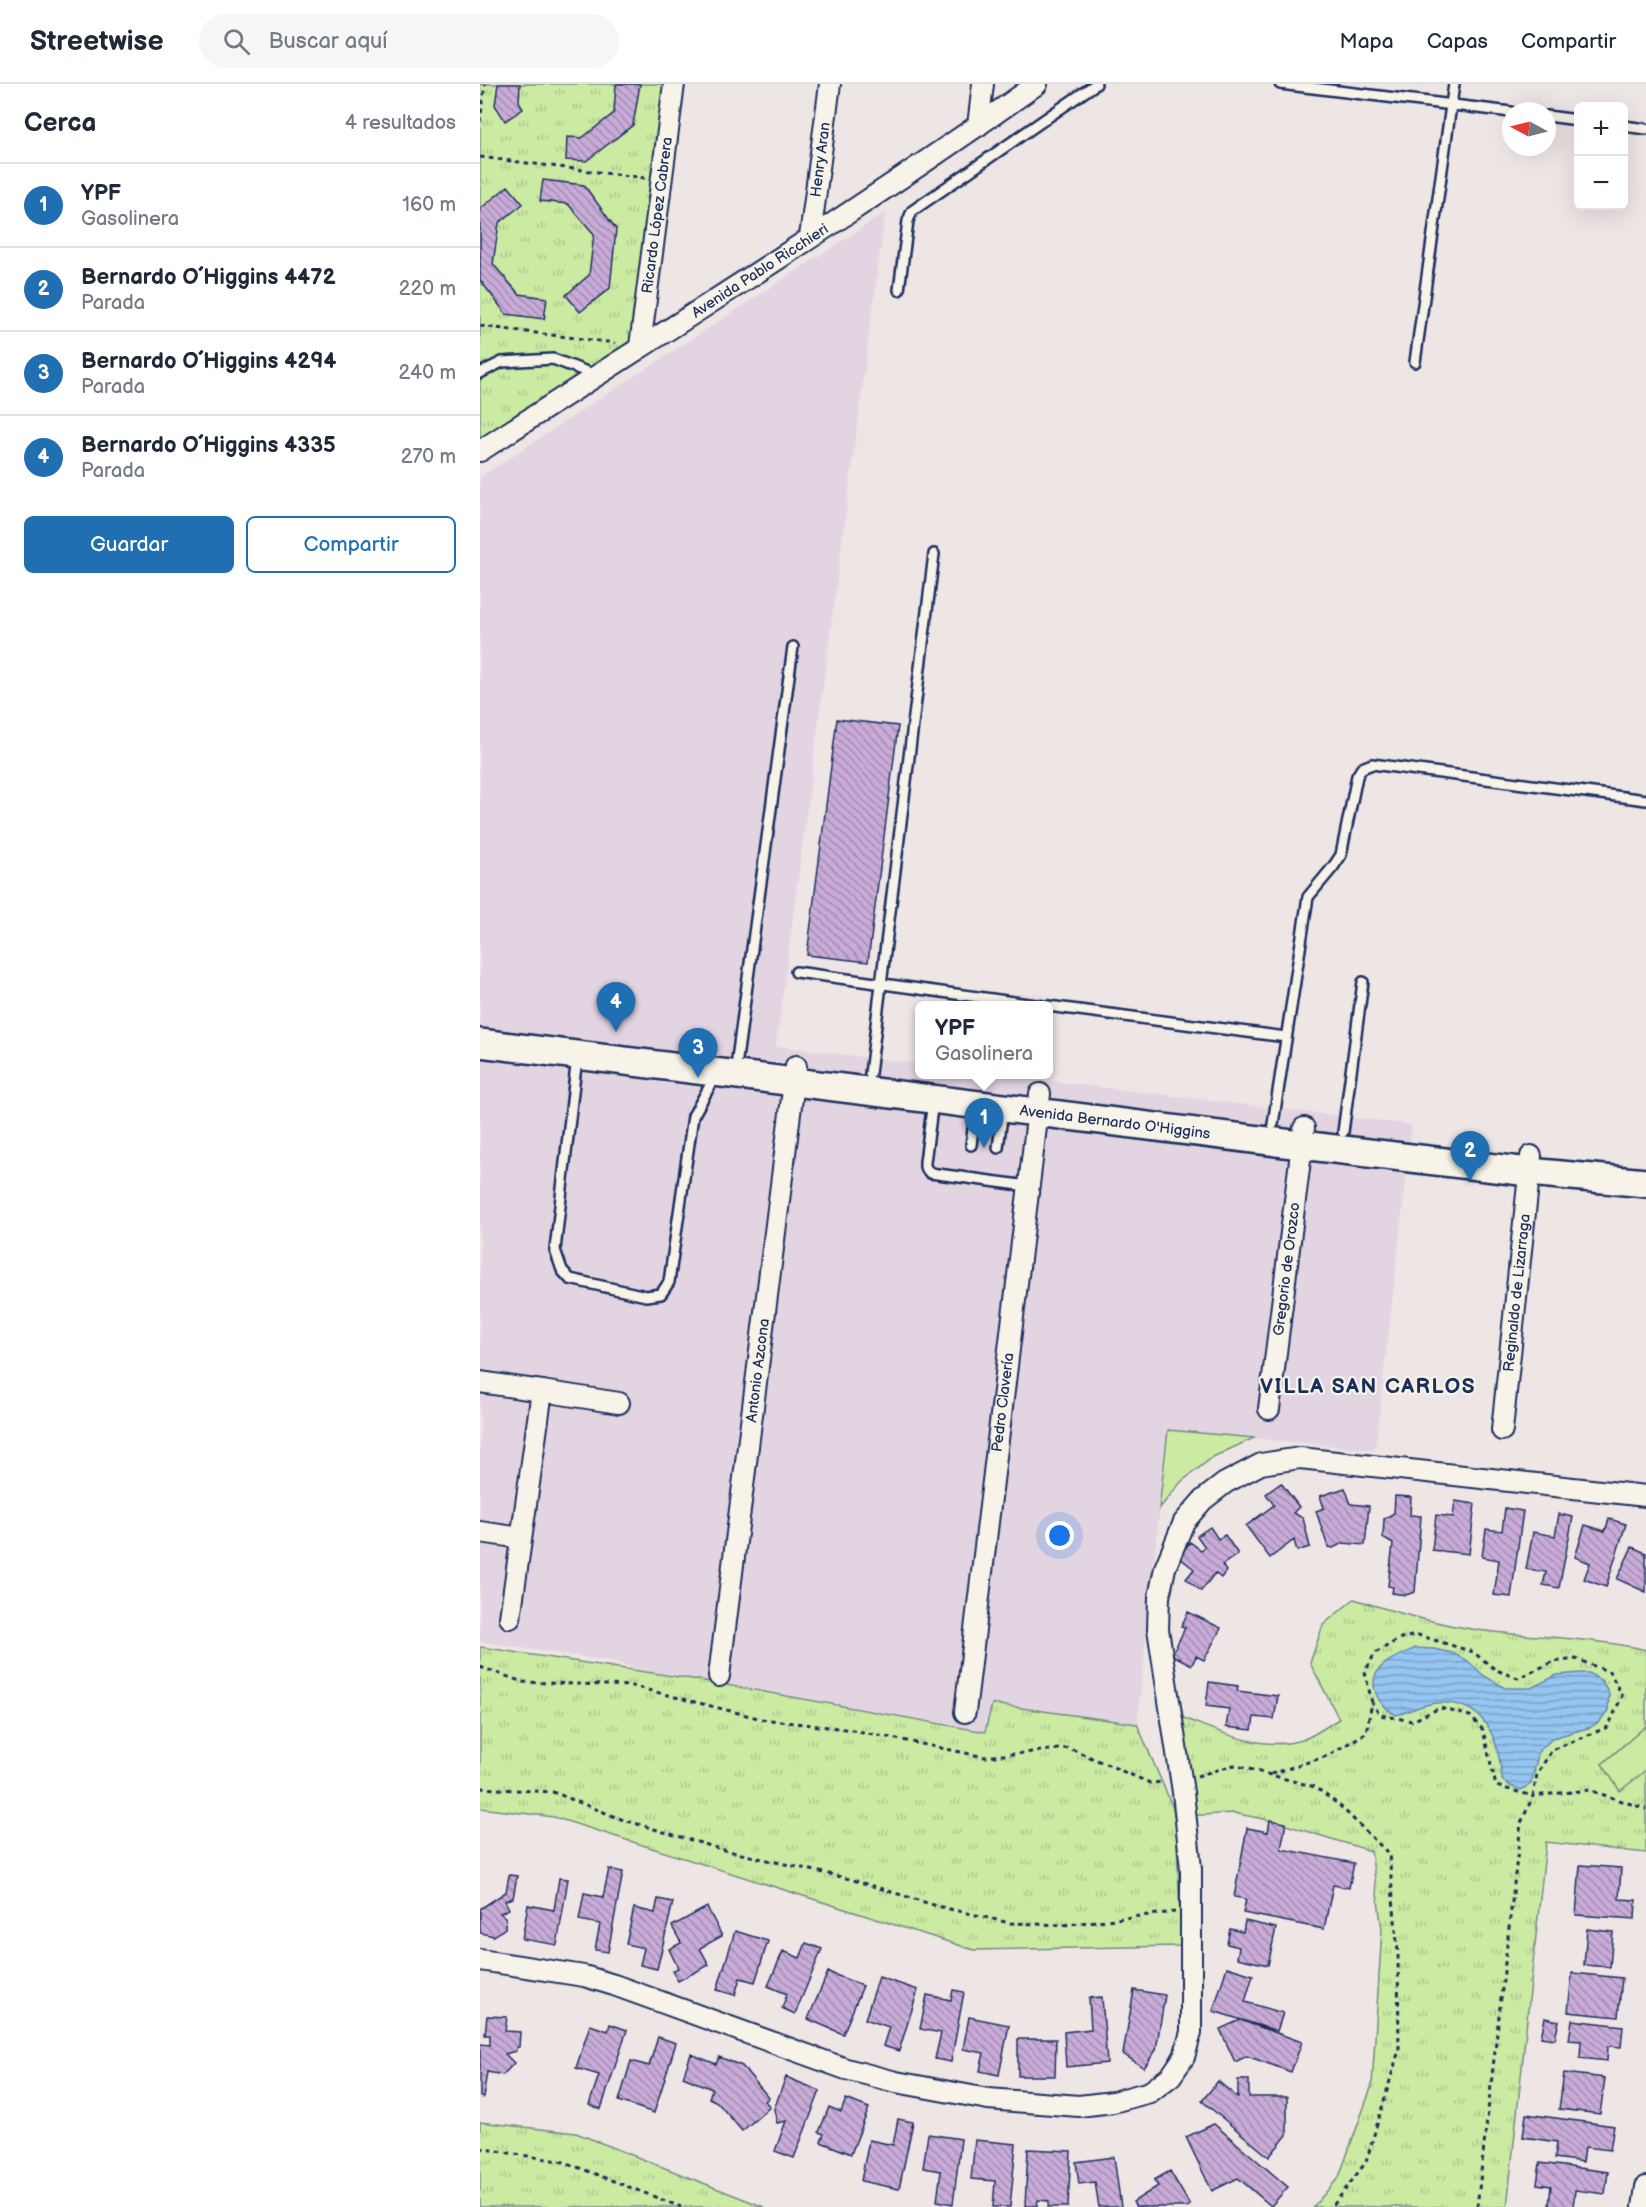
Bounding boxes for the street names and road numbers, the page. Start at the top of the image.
street label: Henry Aran [806,121,834,198]
street label: Ricardo López Cabrera [637,136,677,295]
street label: Avenida Pablo Ricchieri [688,219,832,322]
street label: Avenida Bernardo O'Higgins [1019,1101,1212,1143]
street label: Gregorio de Orozco [1269,1201,1304,1337]
street label: Reginaldo de Lizarraga [1499,1213,1534,1373]
street label: Antonio Azcona [742,1317,774,1423]
street label: Pedro Clavería [987,1352,1018,1453]

